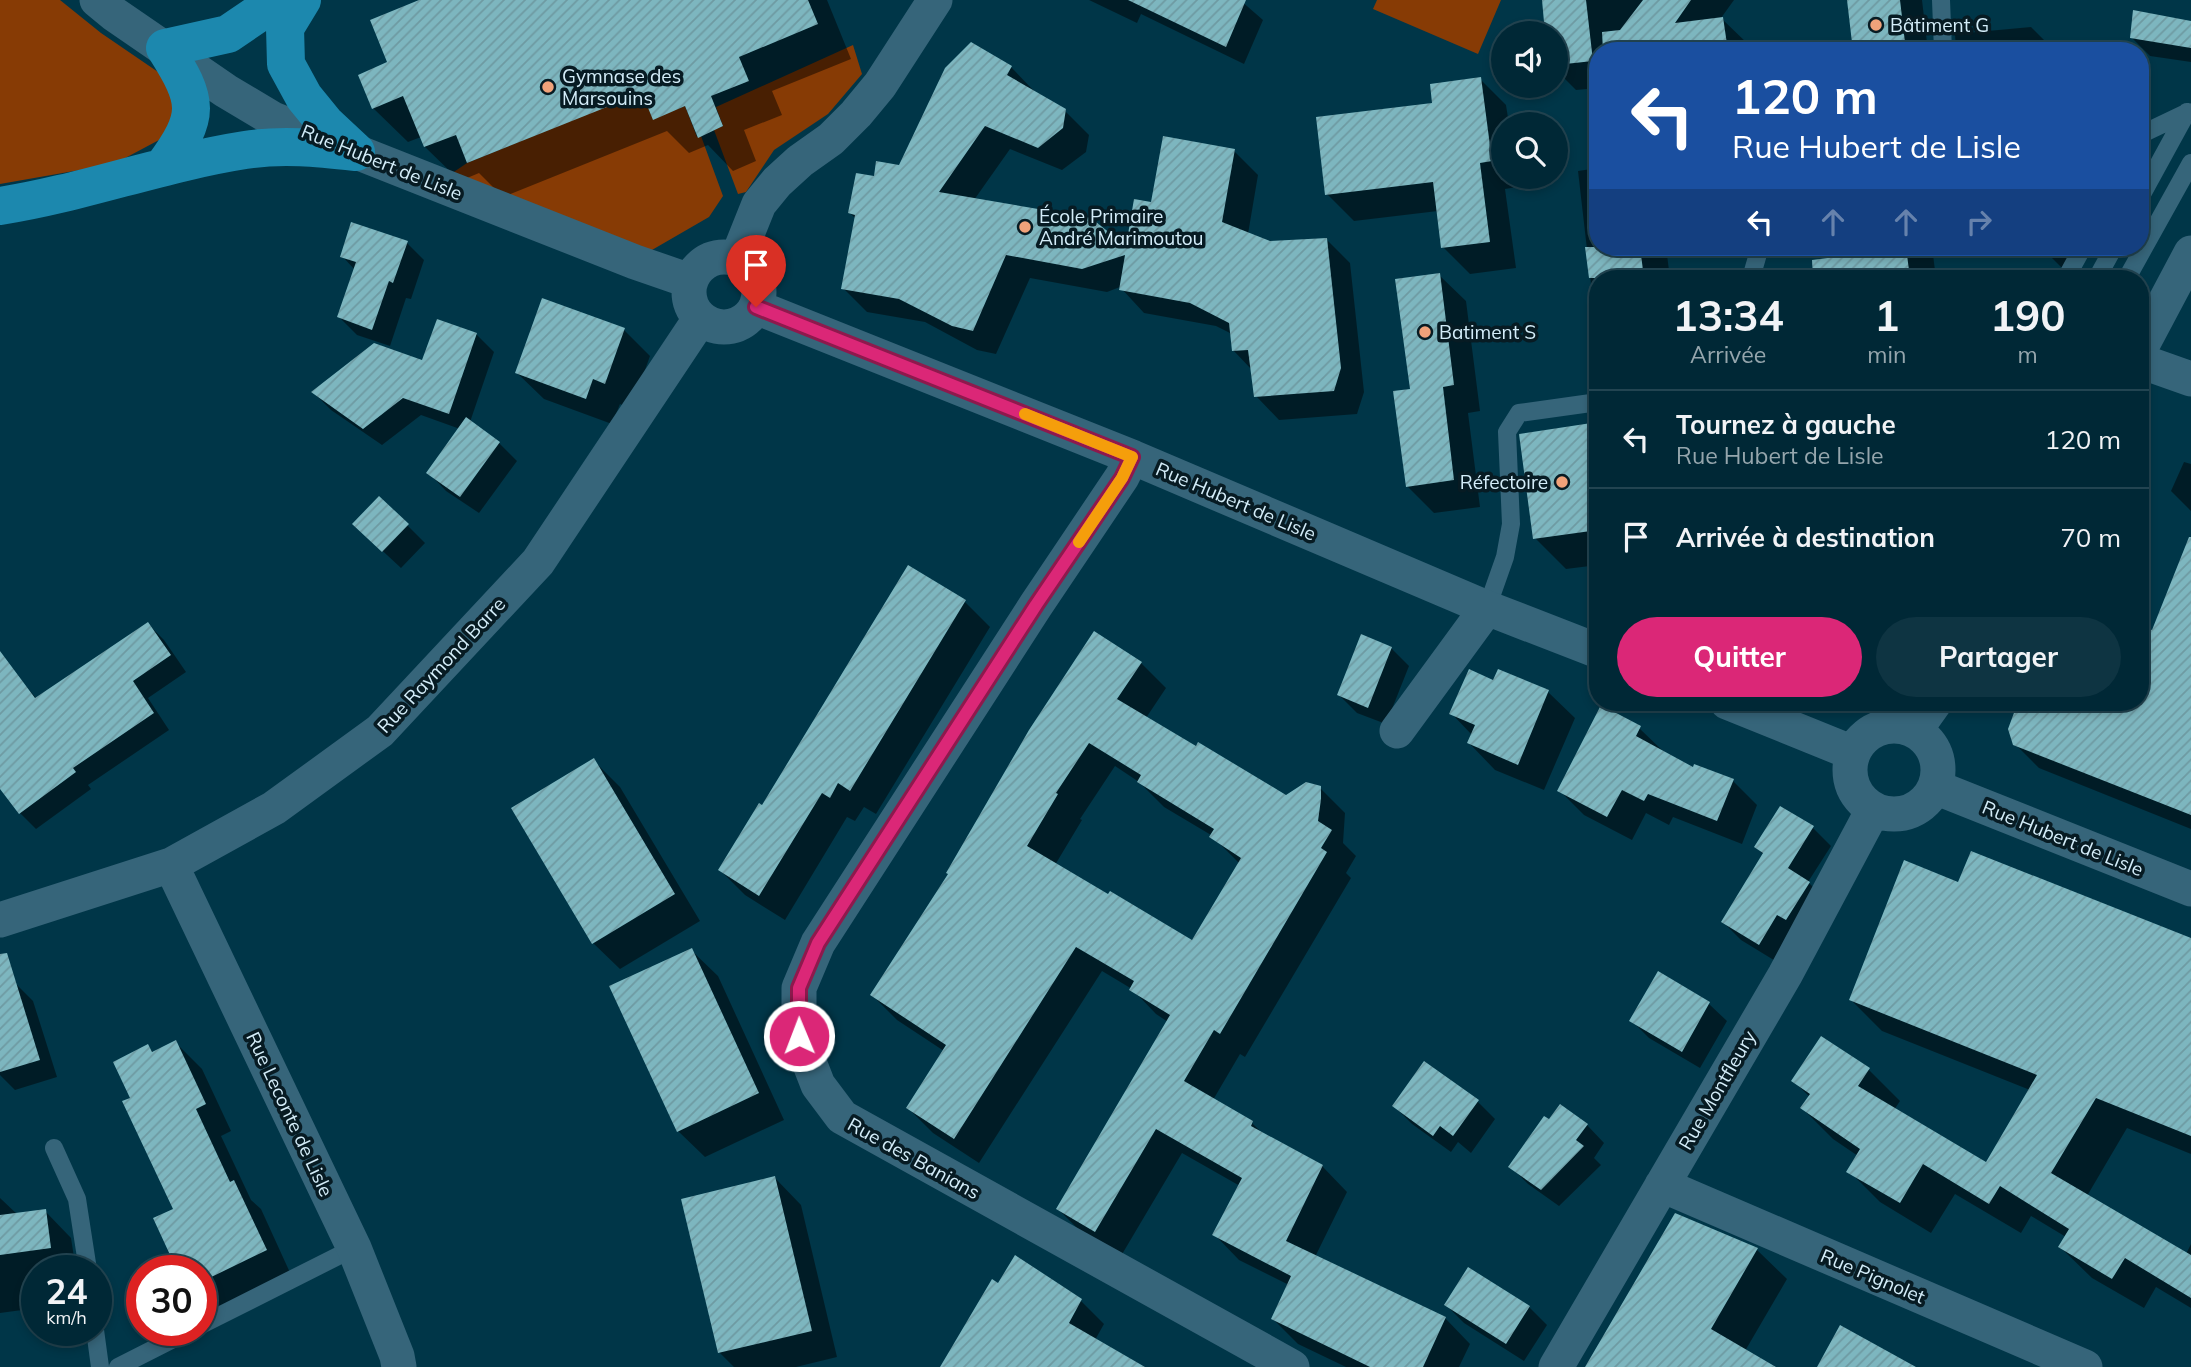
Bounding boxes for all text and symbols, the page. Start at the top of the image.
place label: Bâtiment G [1890,13,1989,37]
marker: Bâtiment G [1868,17,1884,33]
map controls [1491,21,1568,189]
button: sound [1491,21,1568,98]
place label: Gymnase des Marsouins [562,64,681,110]
text: 120 m [1732,65,1878,126]
icon: left [1617,70,1708,161]
marker: Gymnase des Marsouins [540,79,556,95]
button: search [1491,112,1568,189]
street label: Rue Hubert de Lisle [298,119,466,205]
text: Rue Hubert de Lisle [1732,126,2021,166]
icon: left [1741,203,1779,241]
icon: ahead [1814,203,1852,241]
icon: ahead [1887,203,1925,241]
icon: right [1960,203,1998,241]
place label: École Primaire André Marimoutou [1039,204,1204,250]
marker: École Primaire André Marimoutou [1017,219,1033,235]
pin [726,235,786,307]
icon: arrive [737,246,775,284]
text: 13:34 [1673,289,1784,342]
text: 1 [1874,289,1899,342]
text: 190 [1990,289,2065,342]
place label: Batiment S [1439,320,1536,344]
marker: Batiment S [1417,324,1433,340]
text: Arrivée [1690,340,1766,369]
text: min [1867,340,1906,369]
text: m [2018,340,2038,369]
text: Tournez à gauche [1676,408,1896,441]
icon: left [1617,420,1655,458]
text: 120 m [2045,423,2121,456]
text: Rue Hubert de Lisle [1676,441,1884,470]
street label: Rue Hubert de Lisle [1152,456,1320,546]
place label: Réfectoire [1460,470,1548,494]
marker: Réfectoire [1554,474,1570,490]
icon: arrive [1617,518,1655,556]
text: Arrivée à destination [1676,521,1935,554]
text: 70 m [2060,521,2121,554]
street label: Rue Raymond Barre [372,592,510,738]
button: Quitter [1617,617,1862,697]
button: Partager [1876,617,2121,697]
street label: Rue Hubert de Lisle [1979,795,2147,881]
position arrow [762,999,836,1073]
street label: Rue Montfleury [1673,1026,1761,1154]
street label: Rue Leconte de Lisle [241,1028,339,1200]
street label: Rue des Banians [844,1112,984,1204]
street label: Rue Pignolet [1817,1243,1929,1309]
speed limit sign: 30 [126,1255,217,1346]
text: 24 [45,1269,88,1313]
text: km/h [46,1306,87,1329]

